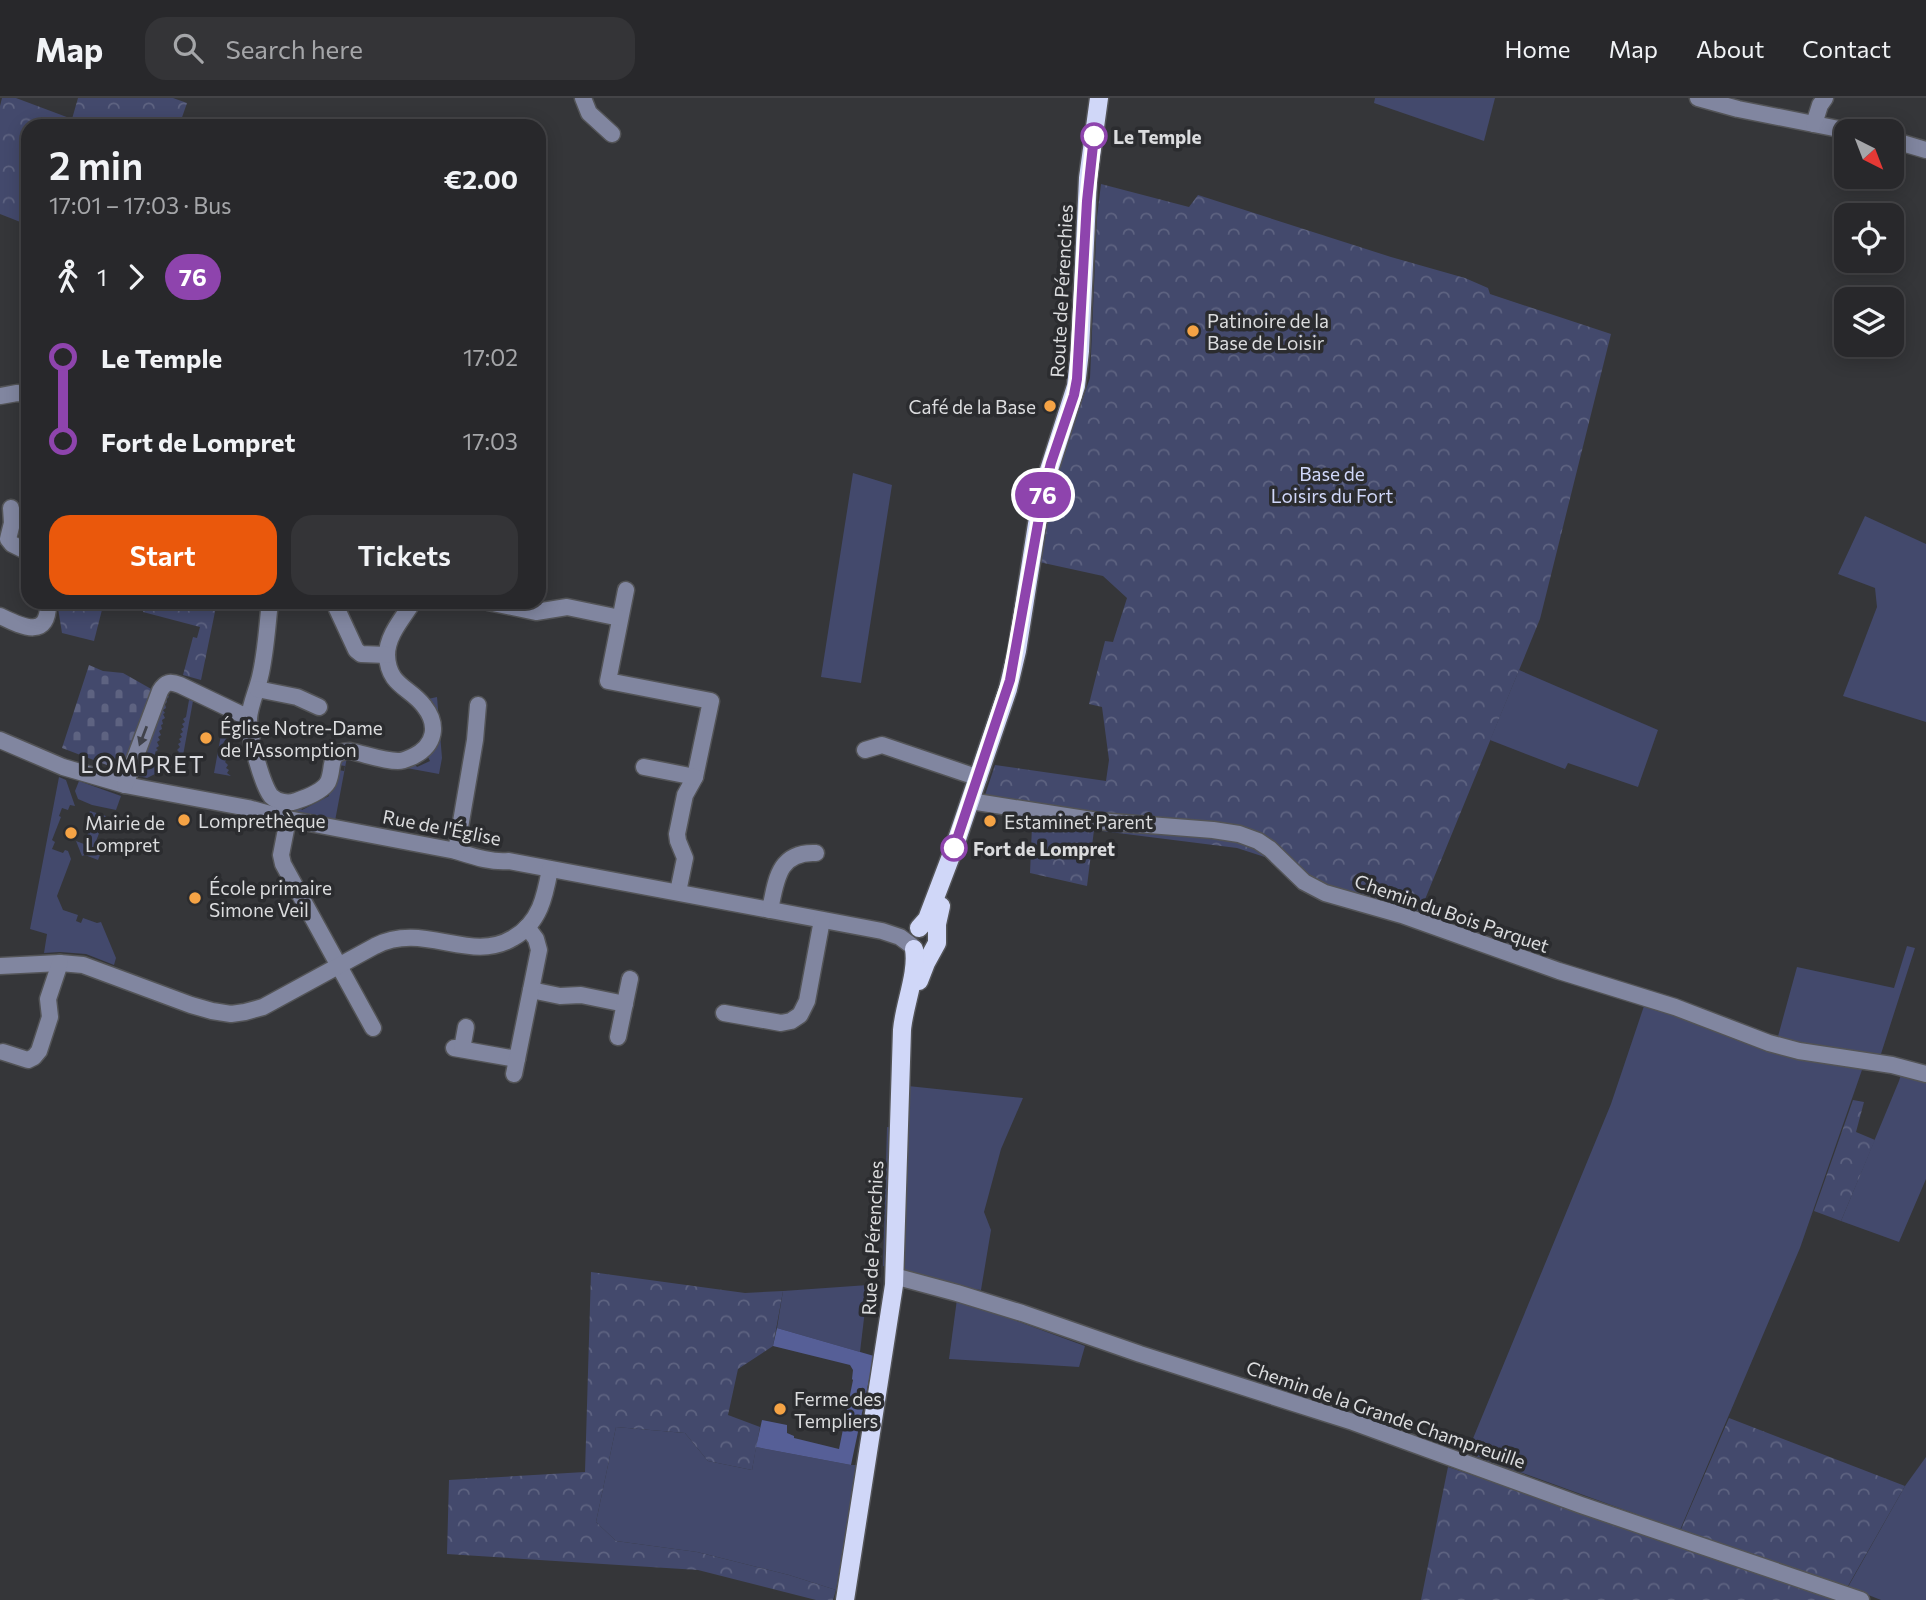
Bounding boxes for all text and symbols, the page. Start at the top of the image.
search box [145,17,635,80]
text: Map [35,28,103,69]
icon: search [169,29,207,67]
text: Search here [225,33,363,64]
text: Home [1505,34,1571,63]
text: Map [1609,34,1658,63]
text: About [1696,34,1764,63]
text: Contact [1802,34,1891,63]
north arrow [1834,119,1904,189]
map controls [1834,119,1904,357]
marker: Le Temple [1081,123,1107,149]
place label: Le Temple [1113,125,1202,148]
text: 2 min [49,141,143,188]
text: €2.00 [444,163,518,194]
text: 17:01 – 17:03 · Bus [49,191,231,219]
button: locate [1834,203,1904,273]
street label: Route de Pérenchies [1045,204,1077,378]
icon: walk [49,258,87,296]
icon: forward [117,258,155,296]
text: 76 [179,262,207,291]
text: 1 [97,263,107,291]
button: layers [1834,287,1904,357]
place label: Patinoire de la Base de Loisir [1207,309,1329,354]
marker: Patinoire de la Base de Loisir [1185,323,1201,339]
text: Le Temple [101,342,222,373]
text: 17:02 [463,343,518,371]
place label: Café de la Base [908,395,1036,418]
marker: Café de la Base [1042,398,1058,414]
text: Fort de Lompret [101,426,295,457]
text: 17:03 [463,427,518,455]
park label: Base de Loisirs du Fort [1271,462,1394,507]
line badge: 76 [1012,472,1074,518]
text: 76 [1029,480,1057,509]
button: Start [49,515,277,595]
button: Tickets [291,515,518,595]
place label: Église Notre-Dame de l'Assomption [220,716,383,761]
one-way arrow [137,725,148,746]
marker: Église Notre-Dame de l'Assomption [198,730,214,746]
district label: LOMPRET [80,750,206,778]
street label: Rue de l'Église [381,804,503,850]
place label: Lomprethèque [198,809,326,832]
place label: Estaminet Parent [1004,810,1153,833]
place label: Mairie de Lompret [85,811,165,856]
marker: Lomprethèque [176,812,192,828]
marker: Estaminet Parent [982,813,998,829]
marker: Mairie de Lompret [63,825,79,841]
marker: Fort de Lompret [941,835,967,861]
place label: Fort de Lompret [973,837,1115,860]
street label: Chemin du Bois Parquet [1352,869,1553,957]
place label: École primaire Simone Veil [209,876,332,921]
marker: École primaire Simone Veil [187,890,203,906]
street label: Rue de Pérenchies [856,1160,888,1316]
street label: Chemin de la Grande Champreuille [1243,1355,1529,1473]
place label: Ferme des Templiers [794,1387,882,1432]
marker: Ferme des Templiers [772,1401,788,1417]

